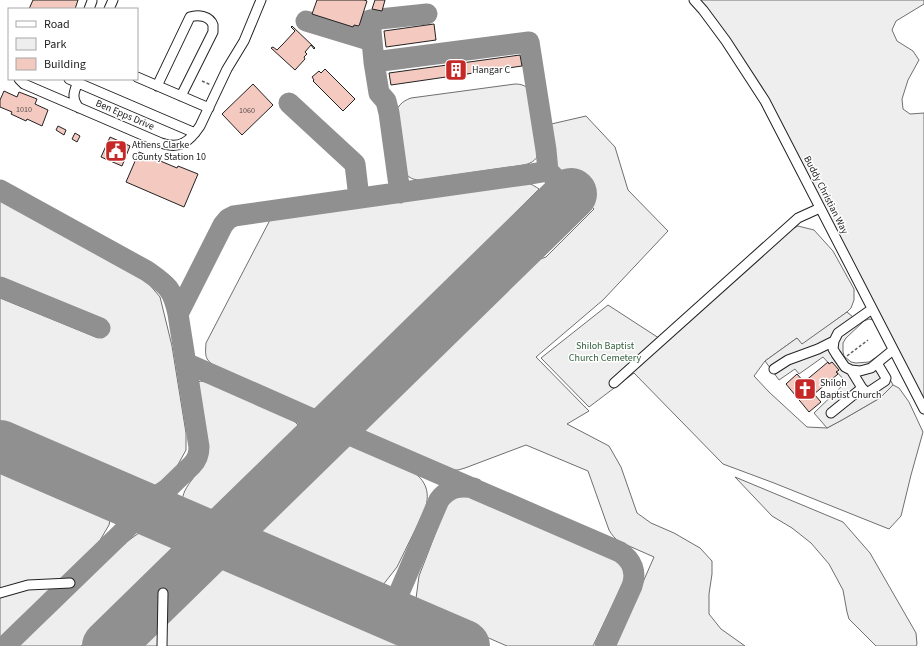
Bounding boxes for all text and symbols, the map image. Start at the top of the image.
legend [8,8,138,80]
text: Road [44,16,70,33]
text: Park [44,36,66,53]
text: Building [44,56,86,73]
building icon: Hangar C [443,57,469,83]
place label: Hangar C [472,63,510,77]
street label: Ben Epps Drive [93,96,157,134]
house number: 1010 [16,104,32,115]
house number: 1060 [239,105,255,116]
public building icon: Athens Clarke County Station 10 [103,138,129,164]
place label: Athens Clarke County Station 10 [132,138,206,164]
street label: Buddy Christian Way [800,154,852,237]
park label: Shiloh Baptist Church Cemetery [569,339,642,365]
church icon: Shiloh Baptist Church [792,376,818,402]
place label: Shiloh Baptist Church [820,376,881,402]

